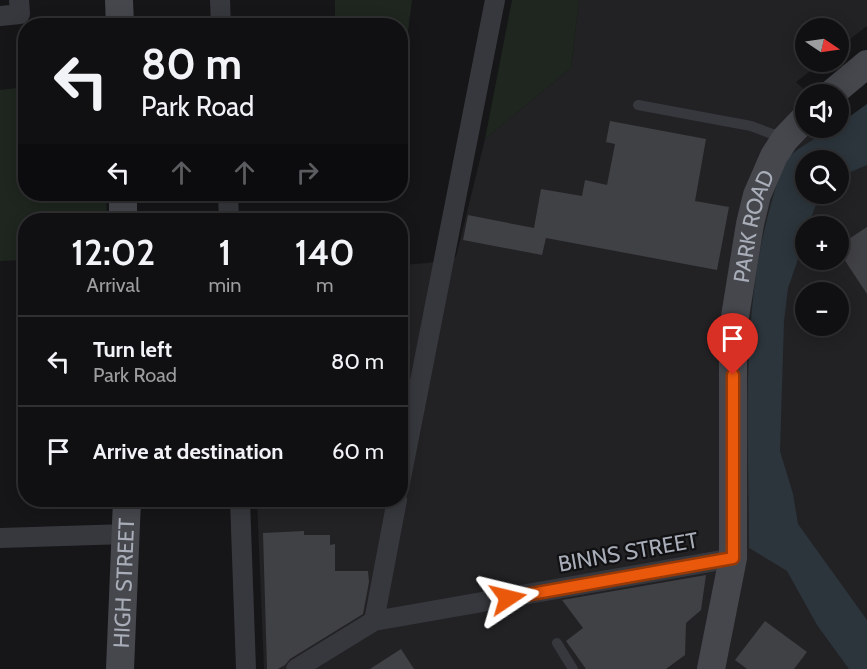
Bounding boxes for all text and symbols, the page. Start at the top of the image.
north arrow [795,18,849,72]
map controls [795,18,849,336]
text: 80 m [141,38,242,90]
icon: left [42,42,120,120]
button: sound [795,84,849,138]
text: Park Road [141,90,254,123]
button: search [795,150,849,204]
icon: left [102,156,135,189]
icon: ahead [165,156,198,189]
icon: ahead [228,156,261,189]
icon: right [291,156,324,189]
street label: PARK ROAD [727,165,780,285]
button: + [795,216,849,270]
text: 12:02 [71,230,155,274]
text: 1 [219,230,231,274]
text: 140 [295,230,355,274]
text: Arrival [87,273,140,297]
text: min [208,273,241,297]
text: m [316,273,333,297]
button: − [795,282,849,336]
pin [707,313,758,375]
icon: arrive [716,322,749,355]
text: Turn left [93,336,172,363]
icon: left [42,345,75,378]
text: 80 m [331,348,384,375]
text: Park Road [93,363,177,387]
icon: arrive [42,435,75,468]
text: Arrive at destination [93,438,283,465]
text: 60 m [332,438,384,465]
street label: HIGH STREET [107,517,140,649]
street label: BINNS STREET [556,526,700,578]
position arrow [476,566,540,630]

